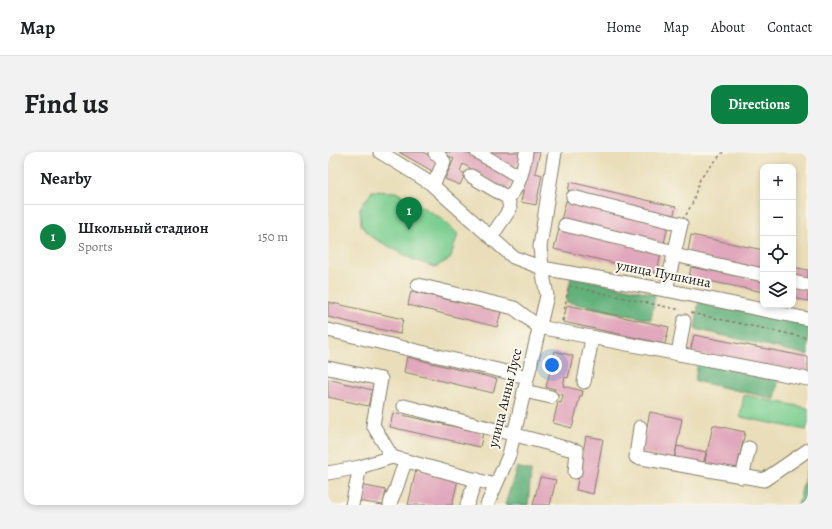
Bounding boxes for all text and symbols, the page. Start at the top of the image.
text: Map [20,15,55,41]
text: Home [606,18,641,37]
text: Map [663,18,689,37]
text: About [711,18,745,37]
text: Contact [767,18,812,37]
text: Find us [24,85,109,123]
button: Directions [711,85,808,124]
map controls [760,164,796,308]
button: + [760,164,796,200]
text: Nearby [40,167,91,190]
pin: 1 [396,197,422,230]
button: − [760,200,796,236]
text: Школьный стадион [78,218,209,238]
text: 1 [51,228,55,245]
text: 150 m [258,228,288,245]
button: locate [760,236,796,272]
text: Sports [78,238,113,255]
street label: улица Пушкина [614,255,713,293]
button: layers [760,272,796,308]
street label: улица Анны Лусс [483,346,527,451]
your location [542,355,562,375]

